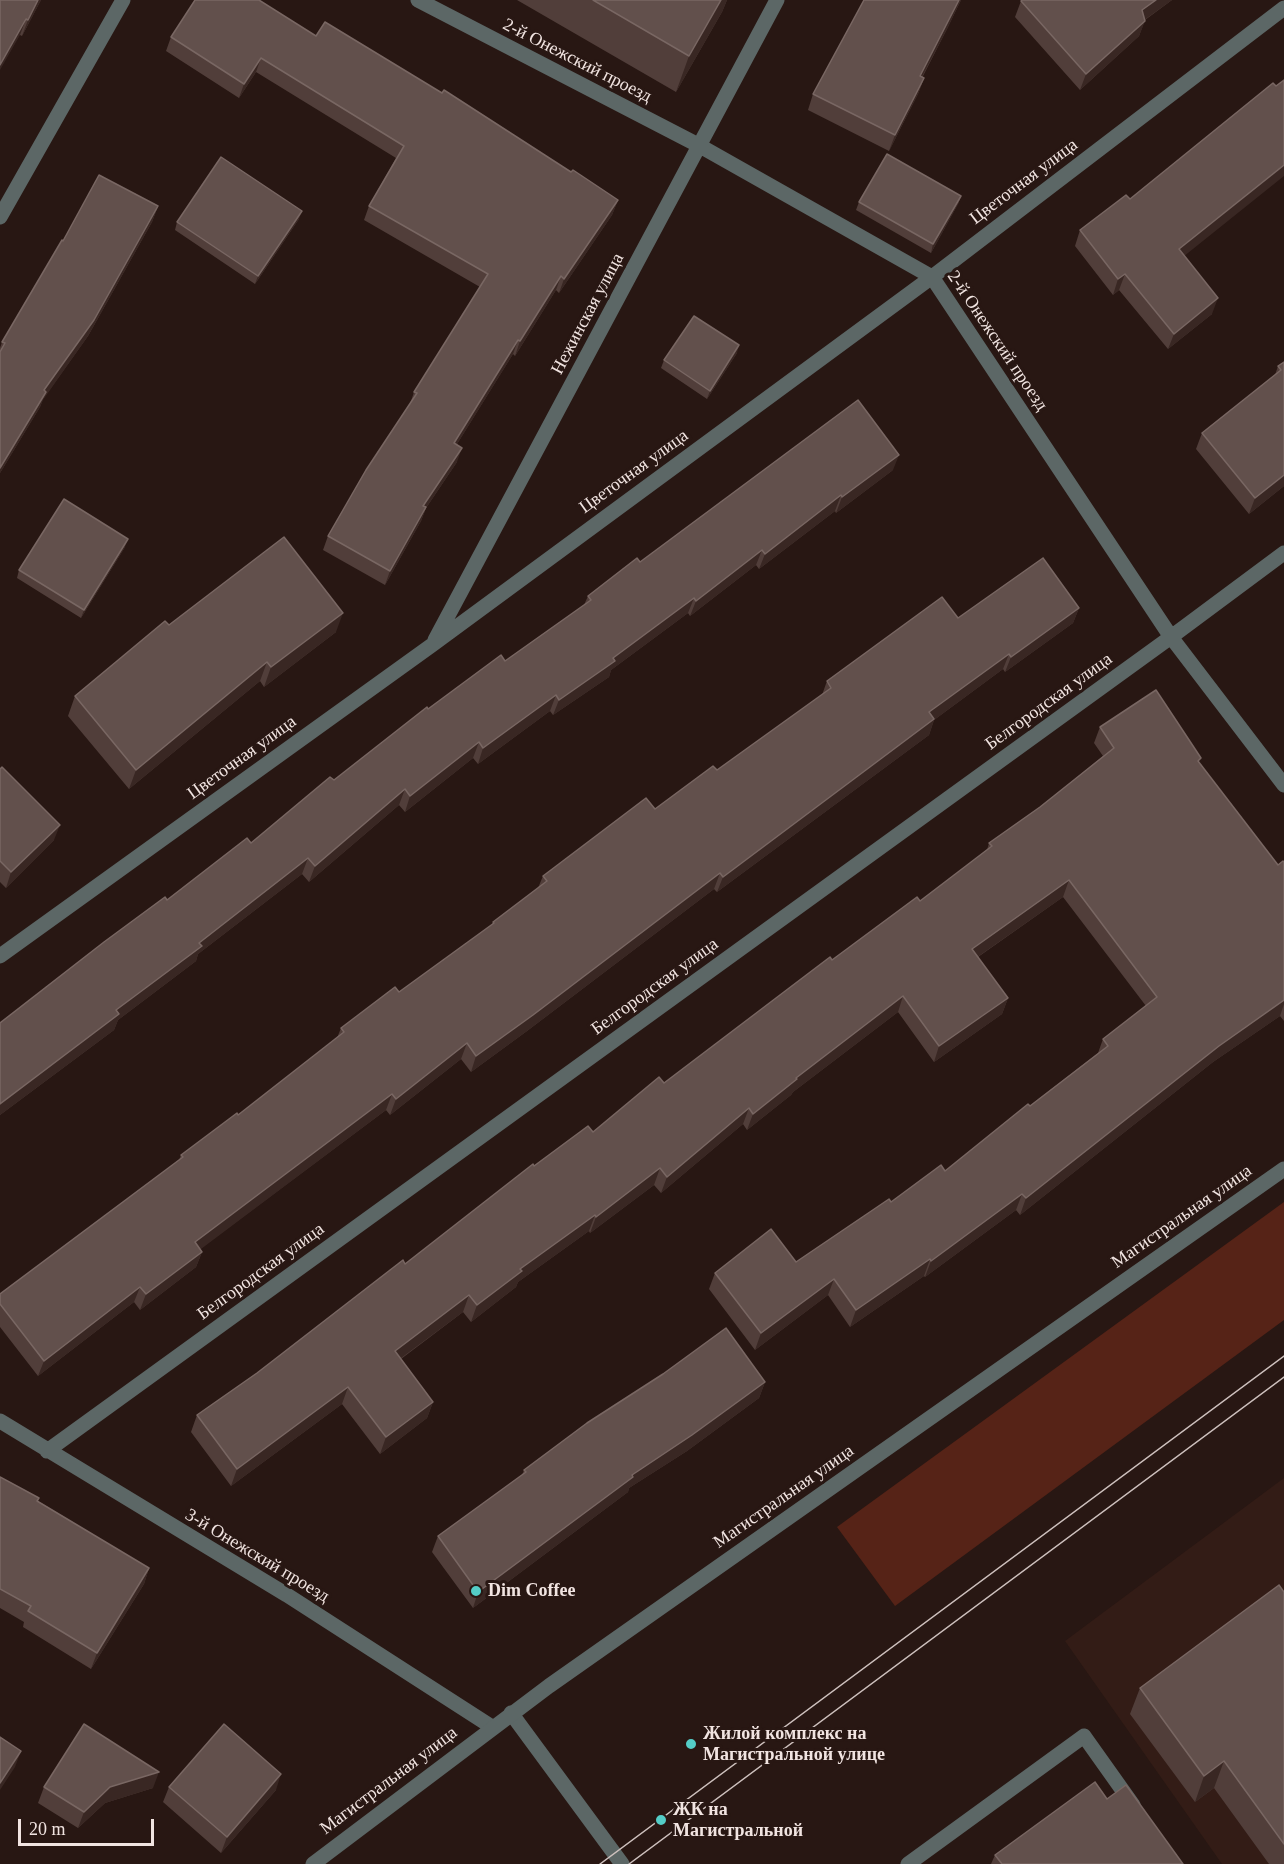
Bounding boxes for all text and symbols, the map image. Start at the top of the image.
street label: 2-й Онежский проезд [499,14,655,108]
street label: Цветочная улица [966,134,1082,230]
street label: Нежинская улица [547,250,629,378]
street label: 2-й Онежский проезд [942,267,1052,415]
street label: Цветочная улица [575,425,693,519]
street label: Белгородская улица [981,649,1117,755]
street label: Цветочная улица [183,711,301,805]
street label: Белгородская улица [587,934,723,1040]
street label: Магистральная улица [1108,1160,1256,1274]
street label: Белгородская улица [193,1219,329,1325]
street label: Магистральная улица [710,1440,858,1554]
street label: 3-й Онежский проезд [181,1504,333,1608]
place label: Dim Coffee [488,1580,575,1602]
marker: Dim Coffee [469,1584,483,1598]
street label: Магистральная улица [316,1722,462,1840]
place label: Жилой комплекс на Магистральной улице [703,1723,885,1766]
marker: Жилой комплекс на Магистральной улице [684,1737,698,1751]
place label: ЖК на Магистральной [673,1799,803,1842]
scale bar [21,1807,158,1845]
marker: ЖК на Магистральной [654,1813,668,1827]
text: 20 m [29,1819,66,1839]

